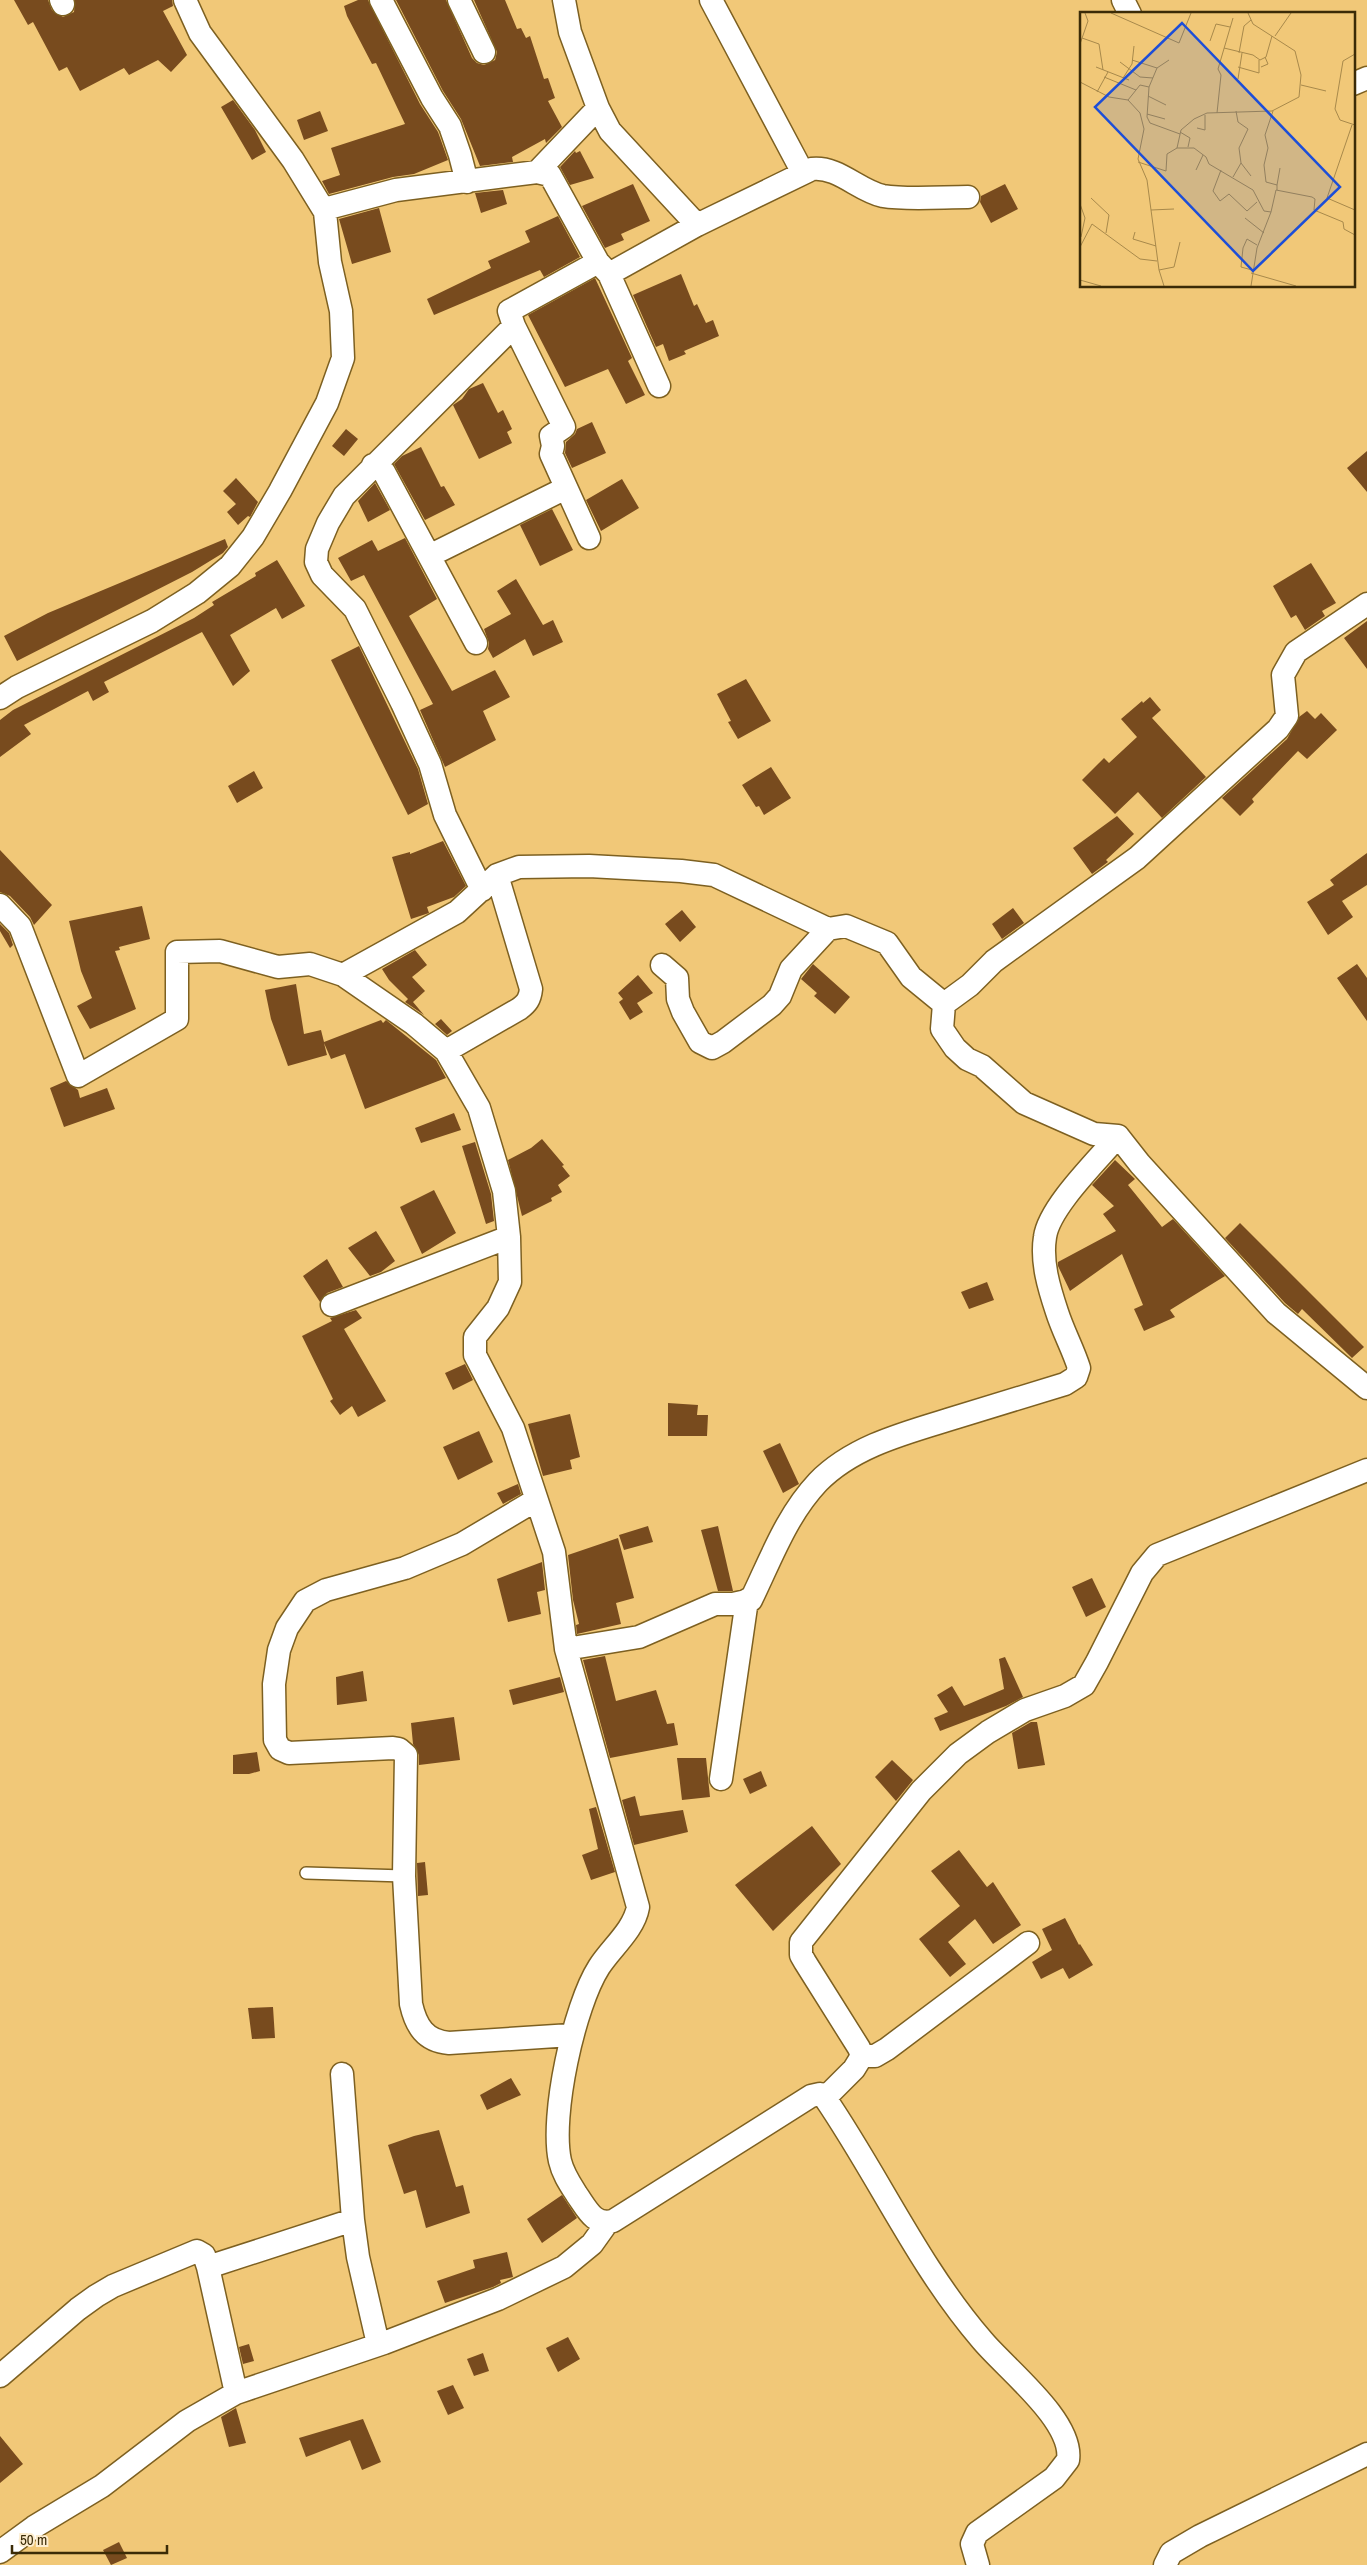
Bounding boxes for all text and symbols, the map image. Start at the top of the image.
inset map [1080,12,1354,288]
scale bar [12,2522,168,2554]
text: 50 m [20,2529,47,2550]

